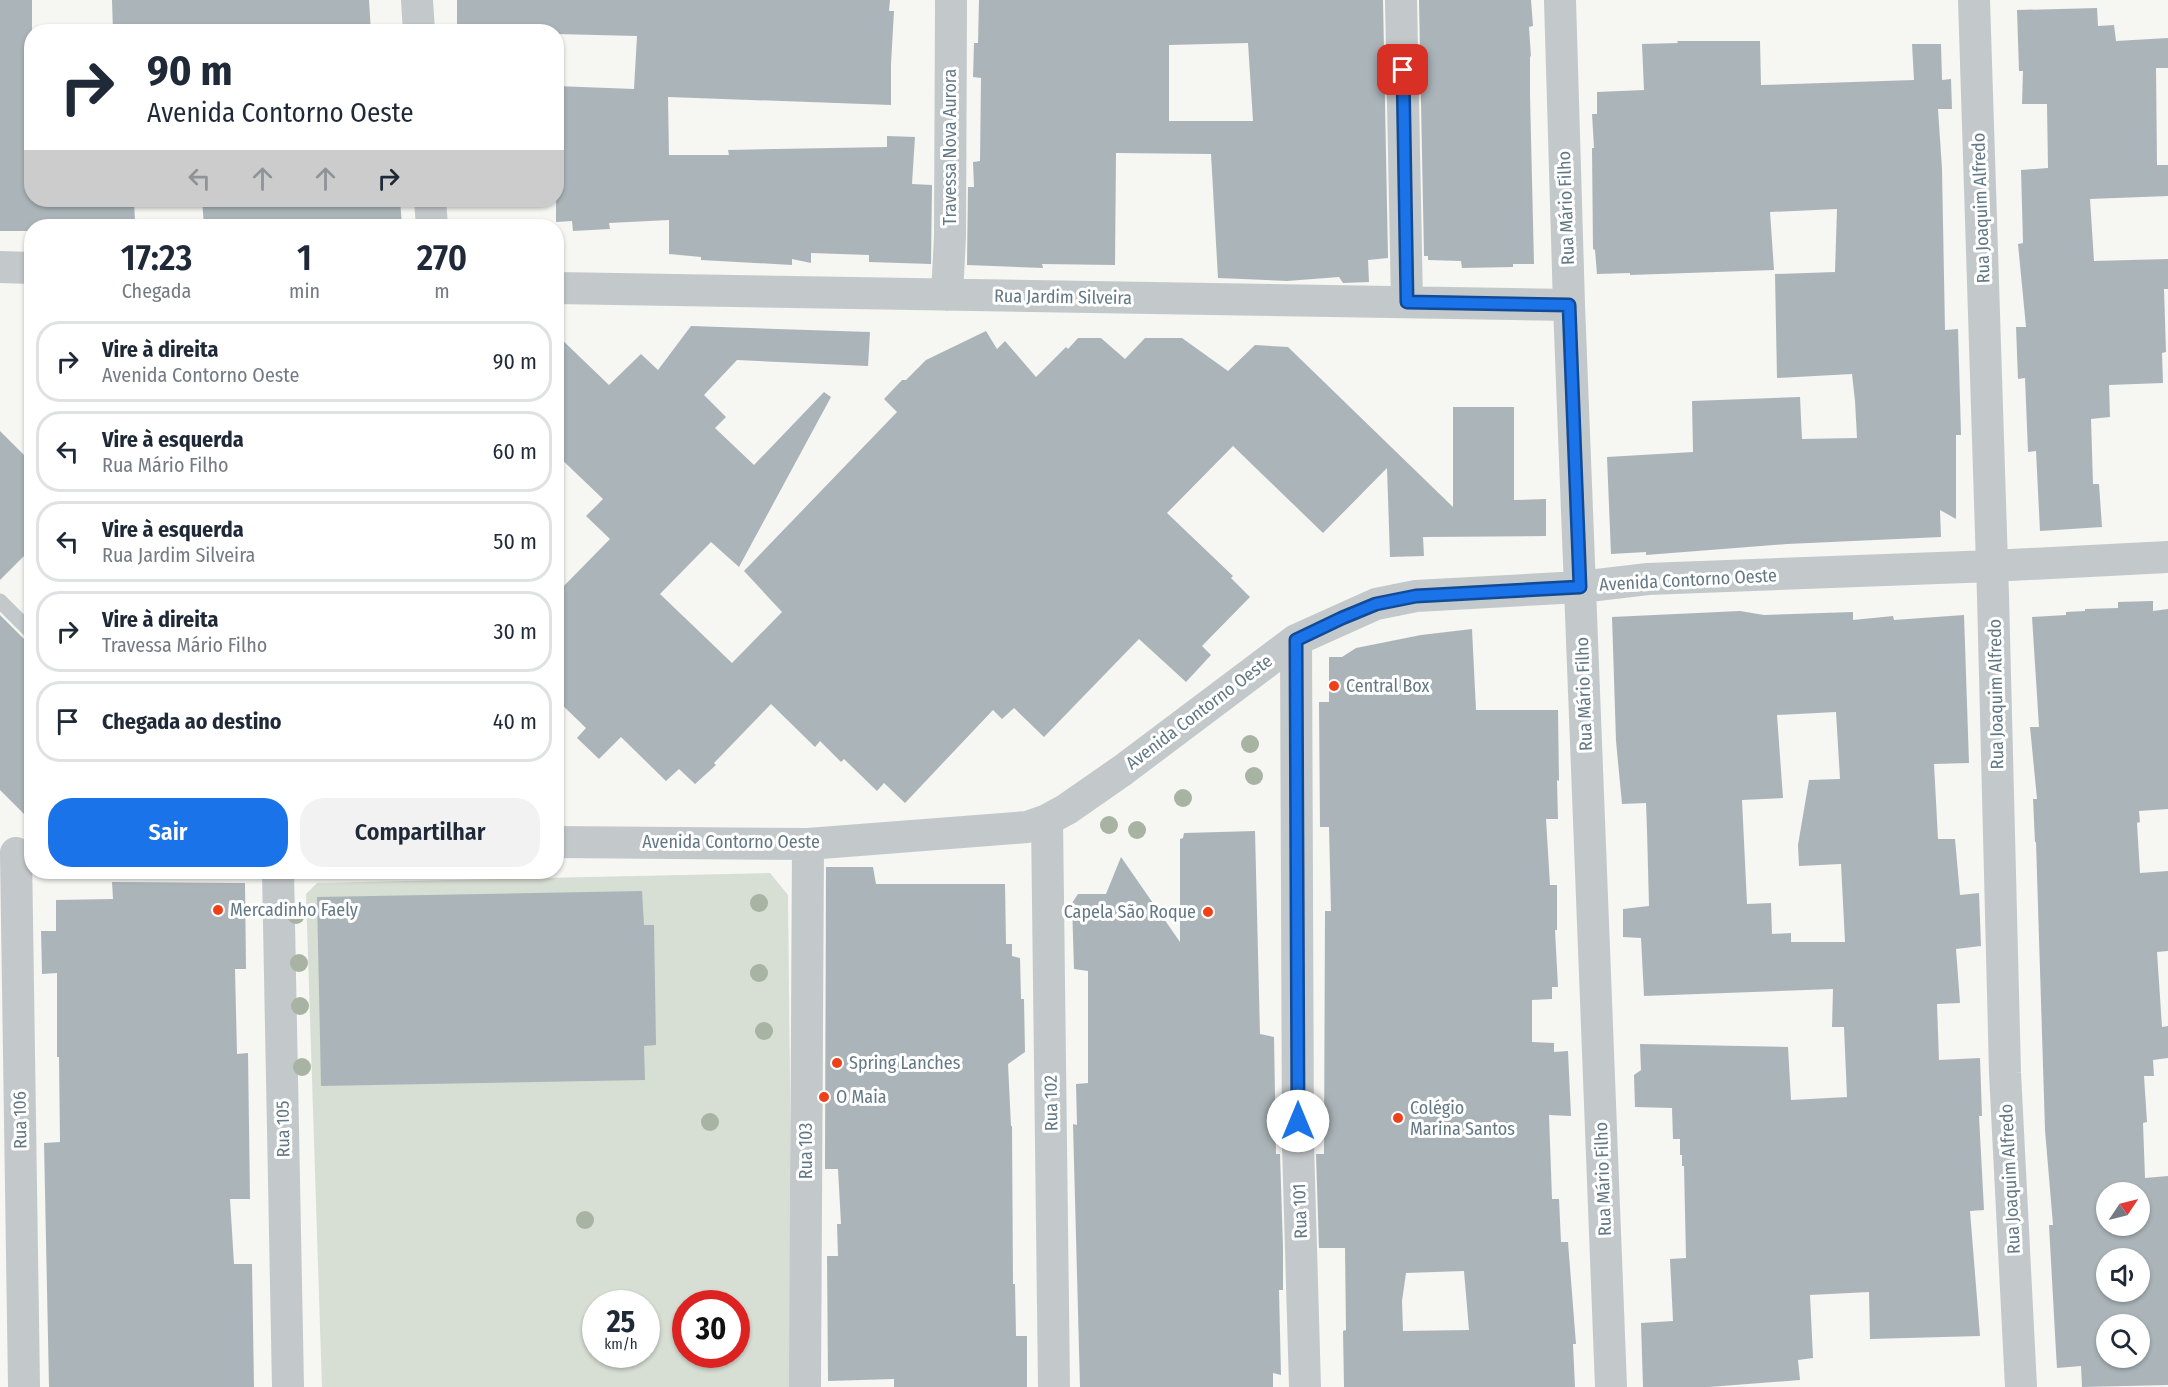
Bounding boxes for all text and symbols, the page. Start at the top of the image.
pin [1377,44,1428,95]
text: 90 m [147,46,232,96]
icon: right [48,48,126,126]
icon: arrive [1386,53,1419,86]
street label: Travessa Nova Aurora [939,68,961,225]
text: Avenida Contorno Oeste [147,97,414,129]
street label: Rua Joaquim Alfredo [1967,132,1995,284]
street label: Rua Mário Filho [1553,151,1579,265]
icon: left [183,162,216,195]
icon: ahead [246,162,279,195]
icon: ahead [309,162,342,195]
icon: right [372,162,405,195]
text: 17:23 [121,236,192,280]
text: 1 [297,236,312,280]
text: 270 [417,236,467,280]
text: Chegada [122,279,191,303]
text: min [289,279,320,303]
text: m [434,279,450,303]
street label: Rua Jardim Silveira [994,285,1132,309]
text: Vire à direita [102,336,218,363]
icon: right [51,345,84,378]
text: 90 m [493,348,537,375]
text: Avenida Contorno Oeste [102,363,299,387]
text: Vire à esquerda [102,426,244,453]
icon: left [51,435,84,468]
text: 60 m [493,438,537,465]
text: Rua Mário Filho [102,453,229,477]
text: Vire à esquerda [102,516,244,543]
icon: left [51,525,84,558]
text: 50 m [493,528,537,555]
text: Rua Jardim Silveira [102,543,255,567]
street label: Avenida Contorno Oeste [1599,564,1777,596]
text: Vire à direita [102,606,218,633]
icon: right [51,615,84,648]
text: 30 m [494,618,537,645]
street label: Rua Joaquim Alfredo [1984,619,2008,769]
text: Travessa Mário Filho [102,633,267,657]
street label: Rua Mário Filho [1571,637,1597,751]
street label: Avenida Contorno Oeste [1121,650,1277,774]
place label: Central Box [1346,675,1430,697]
marker: Central Box [1327,679,1341,693]
icon: arrive [51,705,84,738]
text: Chegada ao destino [102,708,282,735]
text: 40 m [493,708,537,735]
button: Sair [48,798,288,867]
button: Compartilhar [300,798,540,867]
street label: Avenida Contorno Oeste [642,831,820,853]
place label: Mercadinho Faely [230,899,358,921]
place label: Capela São Roque [1064,901,1196,923]
marker: Mercadinho Faely [211,903,225,917]
marker: Capela São Roque [1201,905,1215,919]
place label: Spring Lanches [849,1052,961,1074]
marker: Spring Lanches [830,1056,844,1070]
street label: Rua 102 [1040,1075,1062,1131]
place label: O Maia [836,1086,887,1108]
position arrow [1266,1089,1330,1153]
marker: O Maia [817,1090,831,1104]
street label: Rua 106 [8,1091,32,1149]
place label: Colégio Marina Santos [1410,1097,1515,1140]
street label: Rua 105 [272,1100,294,1158]
street label: Rua Joaquim Alfredo [1995,1103,2025,1255]
marker: Colégio Marina Santos [1391,1111,1405,1125]
street label: Rua Mário Filho [1590,1122,1616,1236]
street label: Rua 103 [795,1123,817,1179]
north arrow [2096,1182,2150,1236]
map controls [2096,1182,2150,1368]
street label: Rua 101 [1288,1183,1312,1239]
button: sound [2096,1248,2150,1302]
speed limit sign: 30 [672,1290,750,1368]
text: 25 [607,1304,635,1340]
button: search [2096,1314,2150,1368]
text: km/h [604,1335,638,1353]

